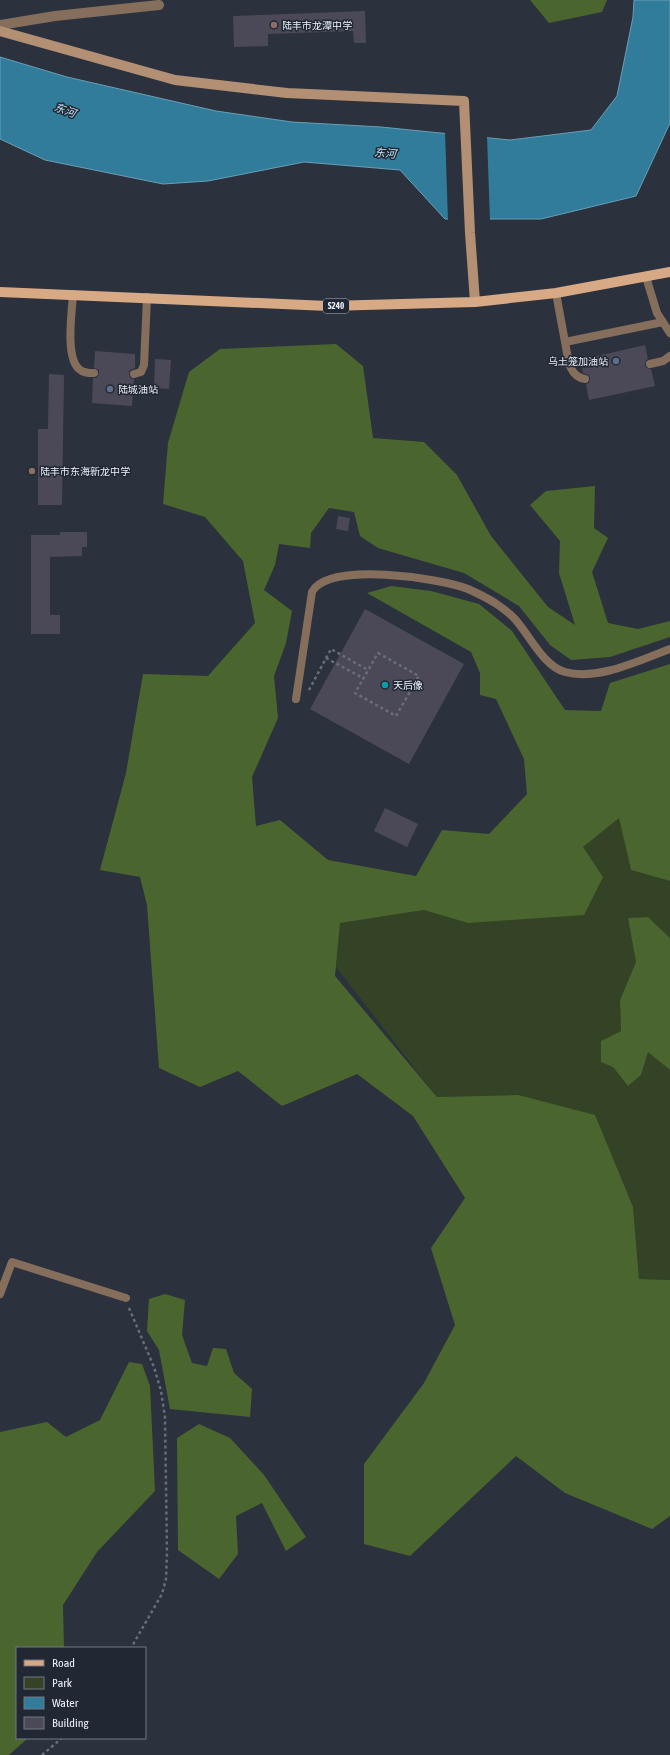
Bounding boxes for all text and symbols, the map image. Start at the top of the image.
marker: 陆丰市龙潭中学 [269,20,279,30]
place label: 陆丰市龙潭中学 [282,20,352,31]
water label: 东河 [53,101,79,120]
water label: 东河 [374,146,398,160]
road number: S240 [323,299,349,313]
place label: 乌土笼加油站 [548,356,608,367]
marker: 乌土笼加油站 [611,356,621,366]
marker: 陆城油站 [105,384,115,394]
place label: 陆城油站 [118,384,158,395]
marker: 陆丰市东海新龙中学 [27,466,37,476]
place label: 陆丰市东海新龙中学 [40,466,130,477]
marker: 天后像 [380,680,390,690]
place label: 天后像 [393,680,423,691]
legend [16,1647,146,1739]
text: Road [52,1656,75,1670]
text: Park [52,1676,73,1690]
text: Water [52,1696,79,1710]
text: Building [52,1716,90,1730]

